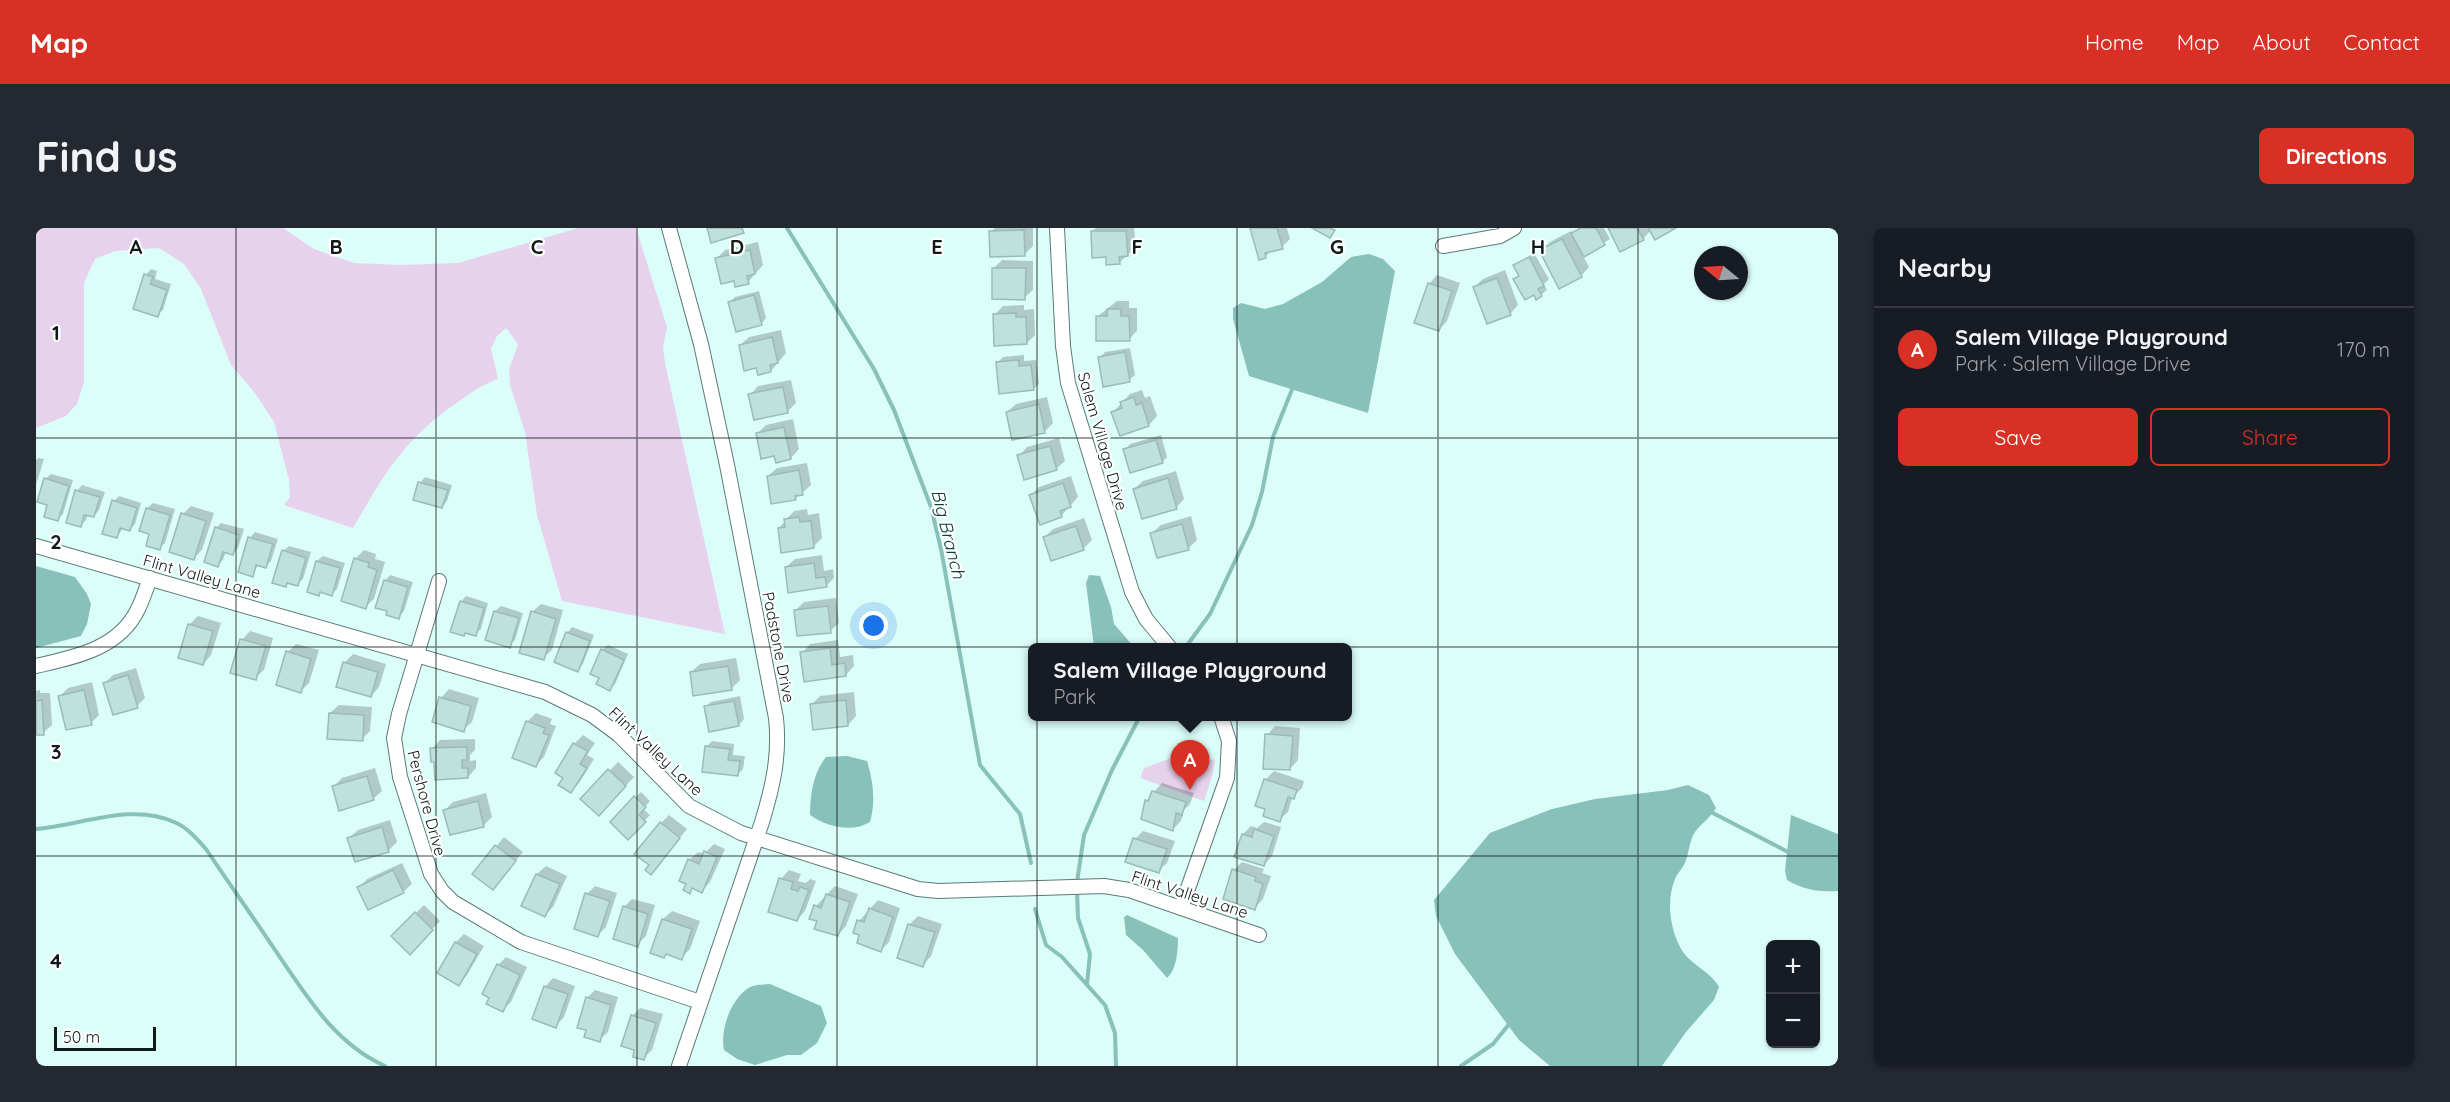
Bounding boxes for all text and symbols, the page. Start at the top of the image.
text: Map [30,25,88,60]
text: Home [2085,29,2144,55]
text: Map [2177,29,2220,55]
text: About [2253,29,2311,55]
text: Contact [2344,29,2420,55]
button: Directions [2259,128,2414,184]
text: Find us [36,130,178,183]
text: A [130,234,143,259]
text: B [329,234,343,259]
text: C [531,234,544,259]
text: D [730,234,744,259]
text: E [931,234,943,259]
text: F [1131,234,1143,259]
text: G [1330,234,1344,259]
text: H [1531,234,1545,259]
north arrow [1694,246,1748,300]
text: Nearby [1898,251,1992,284]
text: 1 [52,320,60,345]
text: Salem Village Playground [1955,323,2228,351]
text: A [1911,337,1924,362]
text: 170 m [2337,337,2390,362]
text: Park · Salem Village Drive [1955,351,2191,376]
street label: Salem Village Drive [1074,370,1132,512]
button: Save [1898,408,2138,466]
button: Share [2150,408,2390,466]
water label: Big Branch [926,487,971,582]
text: 2 [50,529,62,554]
street label: Flint Valley Lane [141,550,263,602]
street label: Padstone Drive [758,590,800,704]
your location [859,611,888,640]
popup [1028,643,1352,721]
text: Salem Village Playground [1054,656,1326,684]
text: Park [1054,684,1096,709]
street label: Flint Valley Lane [605,702,707,800]
text: 3 [51,739,61,764]
pin: A [1170,740,1210,790]
street label: Pershore Drive [403,748,451,858]
street label: Flint Valley Lane [1129,866,1251,922]
map controls [1766,940,1820,1048]
button: + [1766,940,1820,994]
text: 4 [50,948,62,973]
button: − [1766,994,1820,1048]
scale bar [54,1024,156,1052]
text: 50 m [63,1027,100,1047]

